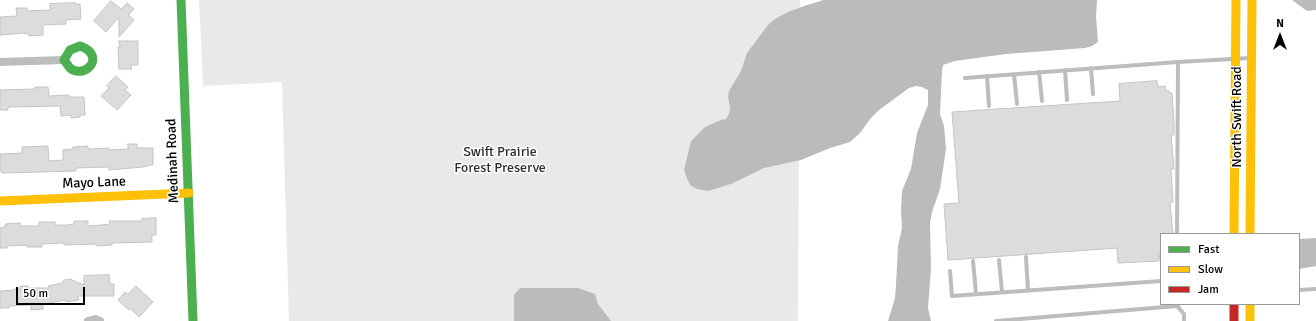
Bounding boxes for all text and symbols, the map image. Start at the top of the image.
north arrow [1260,16,1300,56]
text: N [1276,17,1284,30]
street label: North Swift Road [1229,66,1245,168]
street label: Medinah Road [163,118,183,204]
park label: Swift Prairie Forest Preserve [454,144,546,176]
street label: Mayo Lane [62,173,126,193]
legend [1160,233,1300,305]
text: Fast [1198,242,1219,257]
text: Slow [1198,262,1223,277]
scale bar [18,279,87,305]
text: Jam [1198,282,1219,297]
text: 50 m [23,286,48,301]

